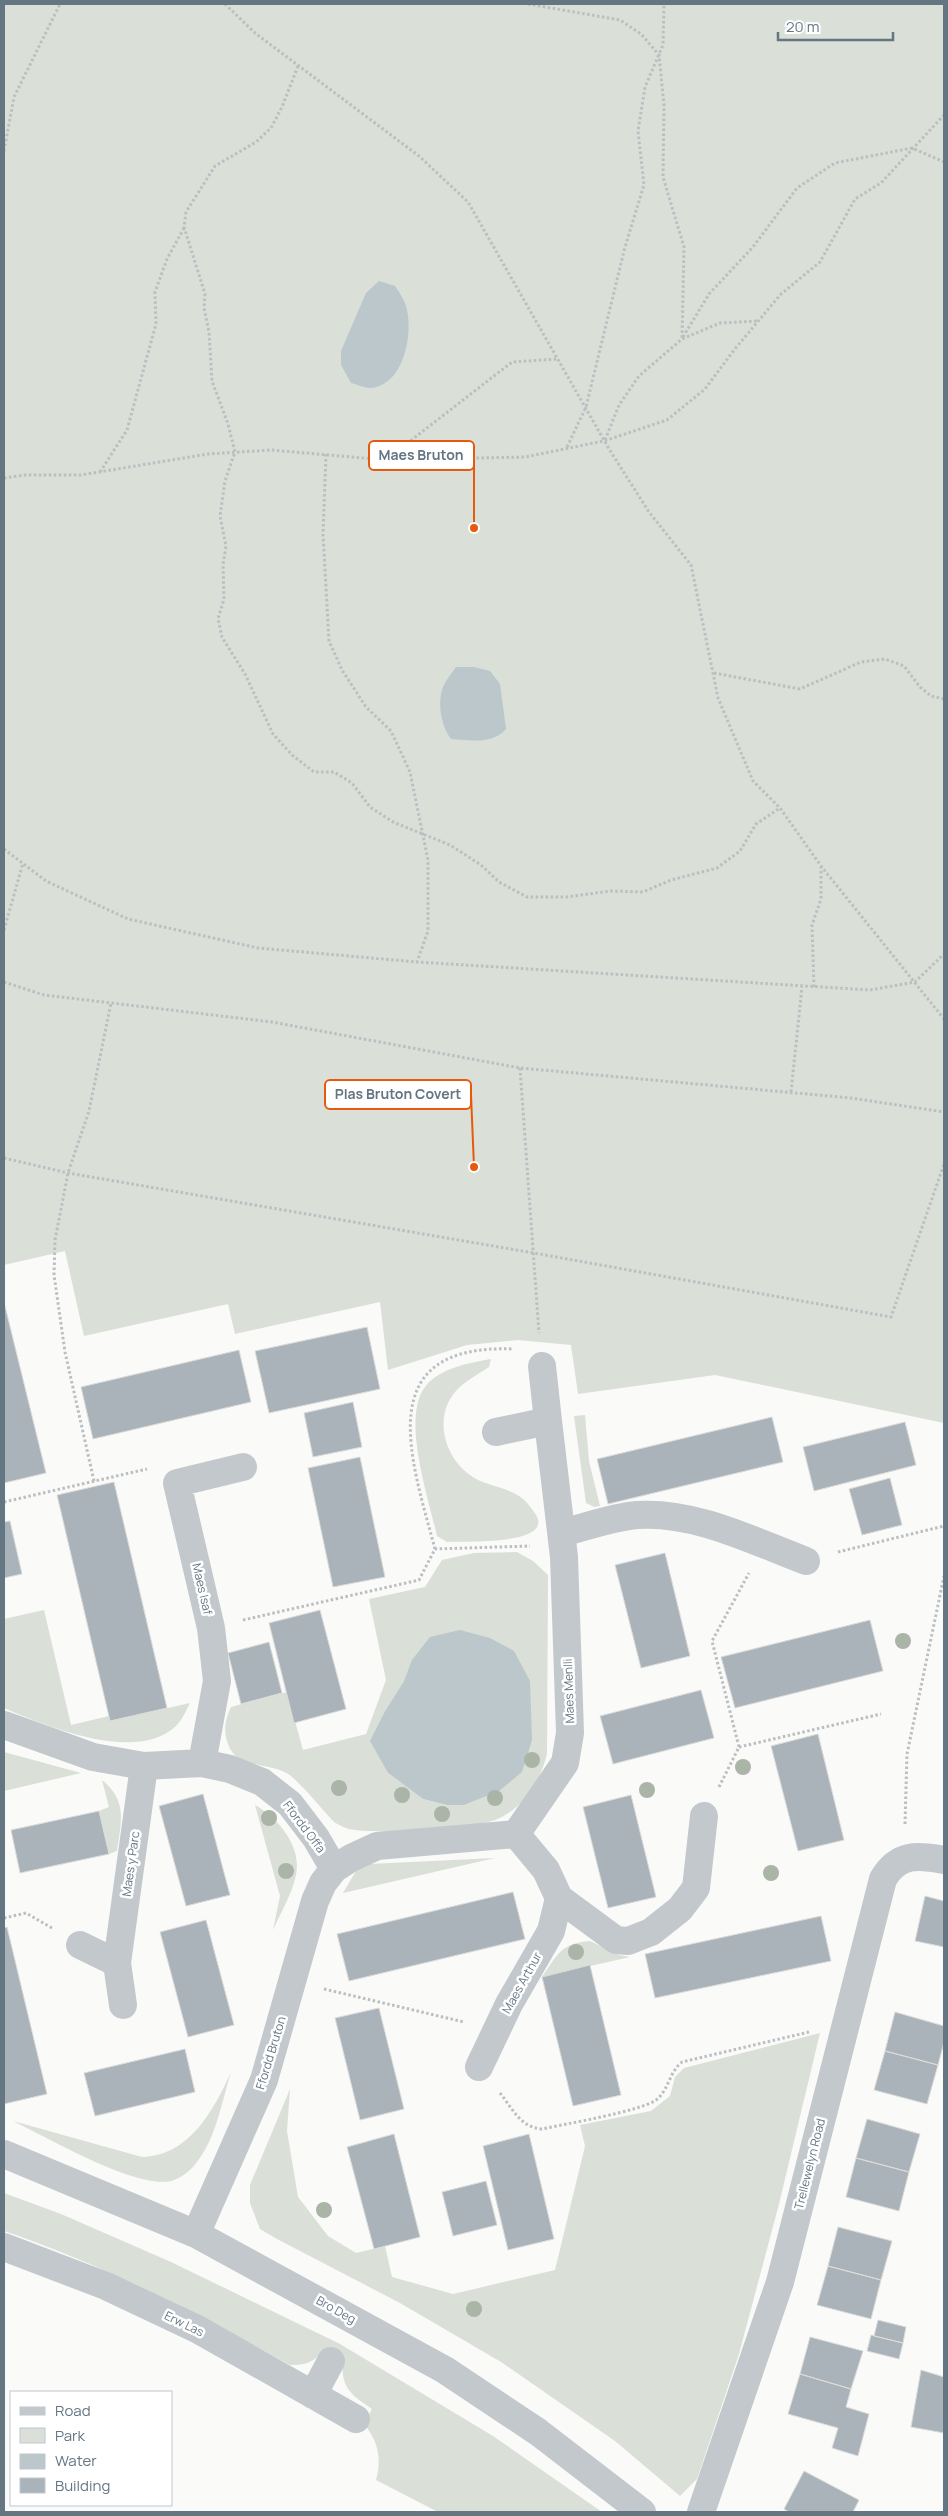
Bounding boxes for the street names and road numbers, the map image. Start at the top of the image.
street label: Maes Isaf [188,1561,217,1617]
street label: Maes Menlli [559,1658,578,1724]
street label: Ffordd Offa [279,1797,330,1856]
street label: Maes y Parc [118,1830,144,1898]
street label: Maes Arthur [498,1948,546,2017]
street label: Ffordd Bruton [251,2014,290,2091]
street label: Trellewelyn Road [790,2117,829,2211]
street label: Bro Deg [313,2292,359,2327]
street label: Erw Las [162,2307,207,2340]

